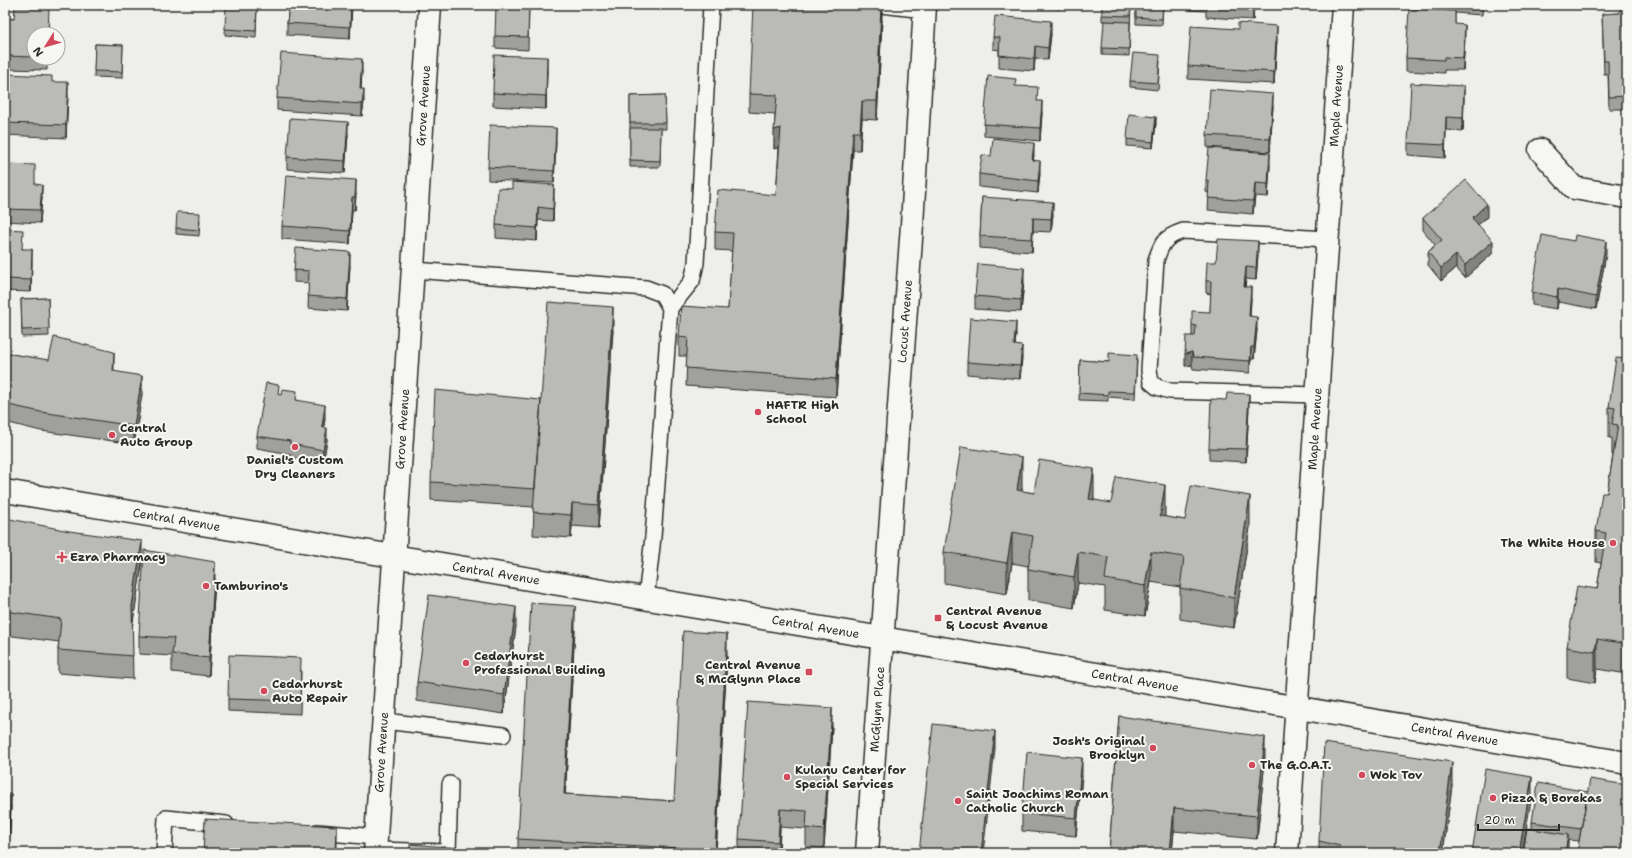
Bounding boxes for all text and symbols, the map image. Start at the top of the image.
north arrow [26,26,66,66]
text: N [30,43,47,60]
street label: Maple Avenue [1326,64,1347,147]
street label: Grove Avenue [413,65,434,146]
street label: Locust Avenue [894,279,916,364]
street label: Maple Avenue [1304,387,1326,471]
street label: Grove Avenue [392,388,413,470]
place label: HAFTR High School [766,397,839,427]
marker: HAFTR High School [753,407,763,417]
place label: Central Auto Group [120,420,193,450]
marker: Central Auto Group [107,430,117,440]
marker: Daniel's Custom Dry Cleaners [290,442,300,452]
place label: Daniel's Custom Dry Cleaners [246,452,344,482]
street label: Central Avenue [132,505,222,535]
place label: The White House [1501,535,1605,551]
marker: The White House [1608,538,1618,548]
place label: Ezra Pharmacy [70,549,166,565]
marker: Ezra Pharmacy [57,552,67,562]
street label: Central Avenue [451,558,541,589]
place label: Tamburino's [214,578,288,594]
marker: Tamburino's [201,581,211,591]
place label: Central Avenue & Locust Avenue [946,603,1048,633]
street label: Central Avenue [771,612,861,642]
marker: Central Avenue & Locust Avenue [933,613,943,623]
place label: Cedarhurst Professional Building [474,648,605,678]
place label: Central Avenue & McGlynn Place [696,657,801,687]
marker: Cedarhurst Professional Building [461,658,471,668]
street label: Central Avenue [1090,665,1180,696]
street label: McGlynn Place [866,666,888,753]
marker: Central Avenue & McGlynn Place [804,667,814,677]
place label: Cedarhurst Auto Repair [272,676,348,706]
marker: Cedarhurst Auto Repair [259,686,269,696]
street label: Grove Avenue [371,711,392,793]
street label: Central Avenue [1410,719,1500,749]
place label: Josh's Original Brooklyn [1053,733,1145,763]
marker: Josh's Original Brooklyn [1148,743,1158,753]
place label: The G.O.A.T. [1260,757,1332,773]
marker: The G.O.A.T. [1247,760,1257,770]
place label: Kulanu Center for Special Services [795,762,907,792]
place label: Wok Tov [1370,767,1422,783]
marker: Wok Tov [1357,770,1367,780]
marker: Kulanu Center for Special Services [782,772,792,782]
place label: Saint Joachims Roman Catholic Church [966,786,1109,816]
place label: Pizza & Borekas [1501,790,1602,806]
marker: Pizza & Borekas [1488,793,1498,803]
marker: Saint Joachims Roman Catholic Church [953,796,963,806]
scale bar [1478,806,1559,832]
text: 20 m [1484,812,1515,828]

